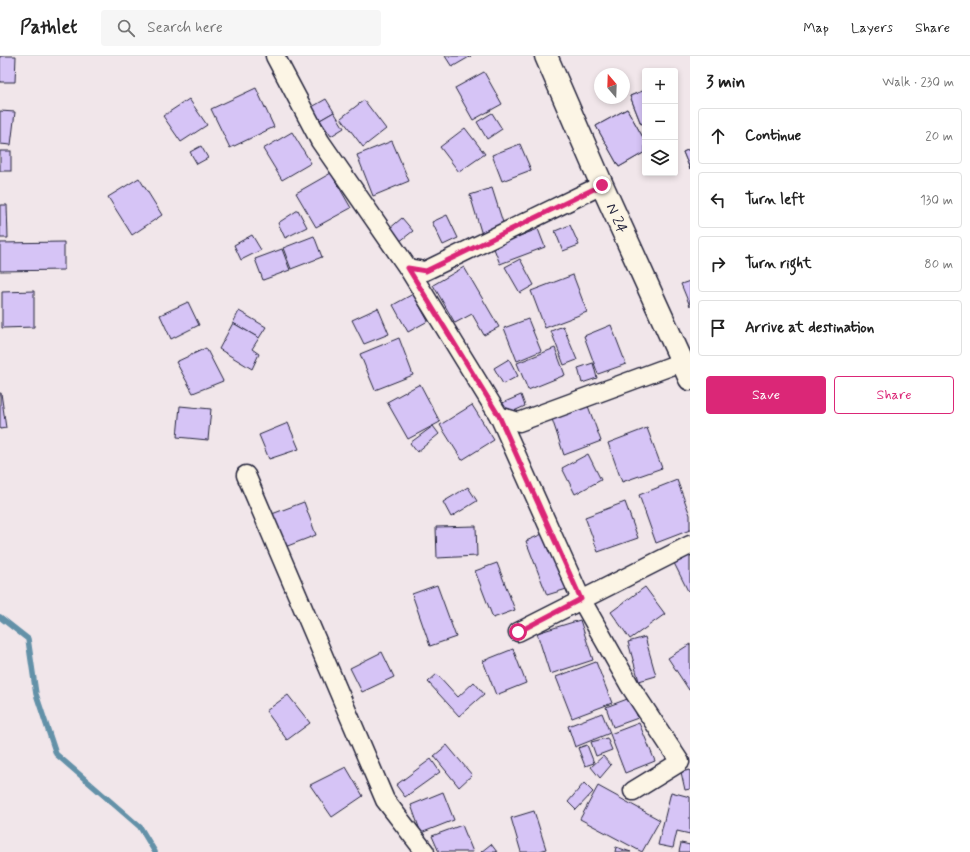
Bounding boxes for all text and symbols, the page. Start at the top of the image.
search box [101,10,381,46]
text: Pathlet [20,15,77,40]
icon: search [115,17,137,39]
text: Search here [147,18,223,38]
text: Map [803,19,829,37]
text: Layers [851,19,893,37]
text: Share [915,19,950,37]
north arrow [594,68,630,104]
map controls [642,68,678,176]
button: + [642,68,678,104]
text: 3 min [706,71,745,93]
text: Walk · 230 m [882,74,954,91]
button: − [642,104,678,140]
icon: ahead [707,125,729,147]
text: Continue [745,126,801,146]
text: 20 m [925,128,953,145]
button: layers [642,140,678,176]
route end [593,176,611,194]
icon: left [707,189,729,211]
text: Turn left [745,190,805,210]
text: 130 m [920,192,953,209]
street label: N 24 [601,200,631,236]
icon: right [707,253,729,275]
text: Turn right [745,254,812,274]
text: 80 m [924,256,953,273]
icon: arrive [707,317,729,339]
text: Arrive at destination [745,318,874,338]
button: Save [706,376,826,414]
button: Share [834,376,954,414]
route start [509,623,527,641]

